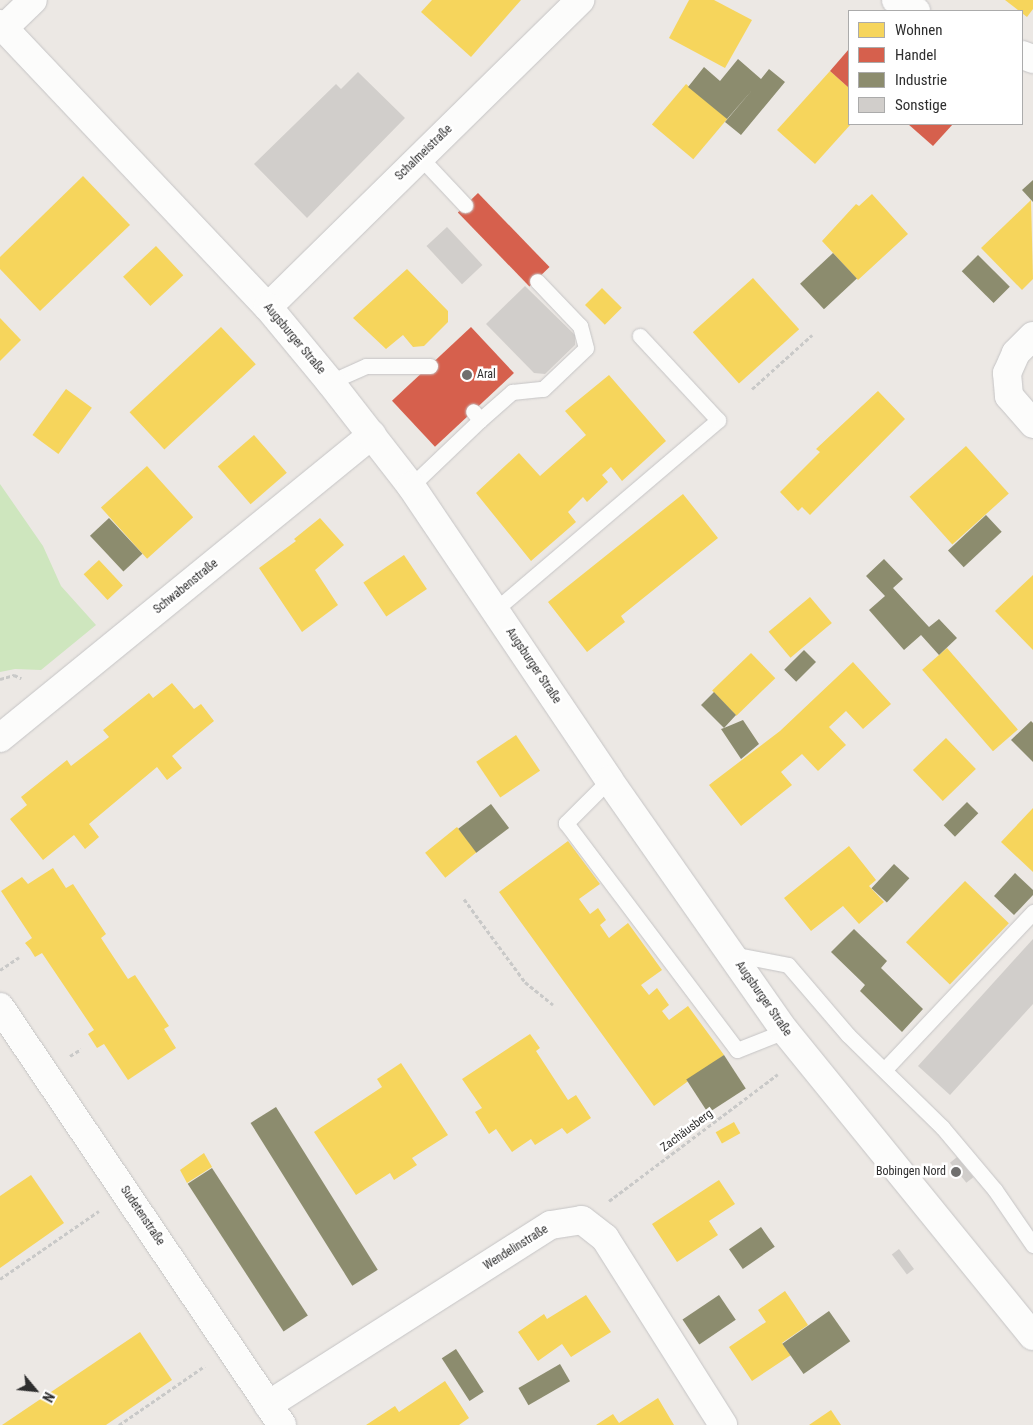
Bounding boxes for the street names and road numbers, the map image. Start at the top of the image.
street label: Schalmeistraße [393,122,455,184]
street label: Augsburger Straße [260,301,328,377]
street label: Schwabenstraße [151,557,221,617]
street label: Augsburger Straße [502,625,564,707]
street label: Augsburger Straße [732,959,794,1039]
street label: Zachäusberg [658,1107,716,1155]
street label: Sudetenstraße [117,1184,167,1248]
street label: Wendelinstraße [481,1222,551,1274]

